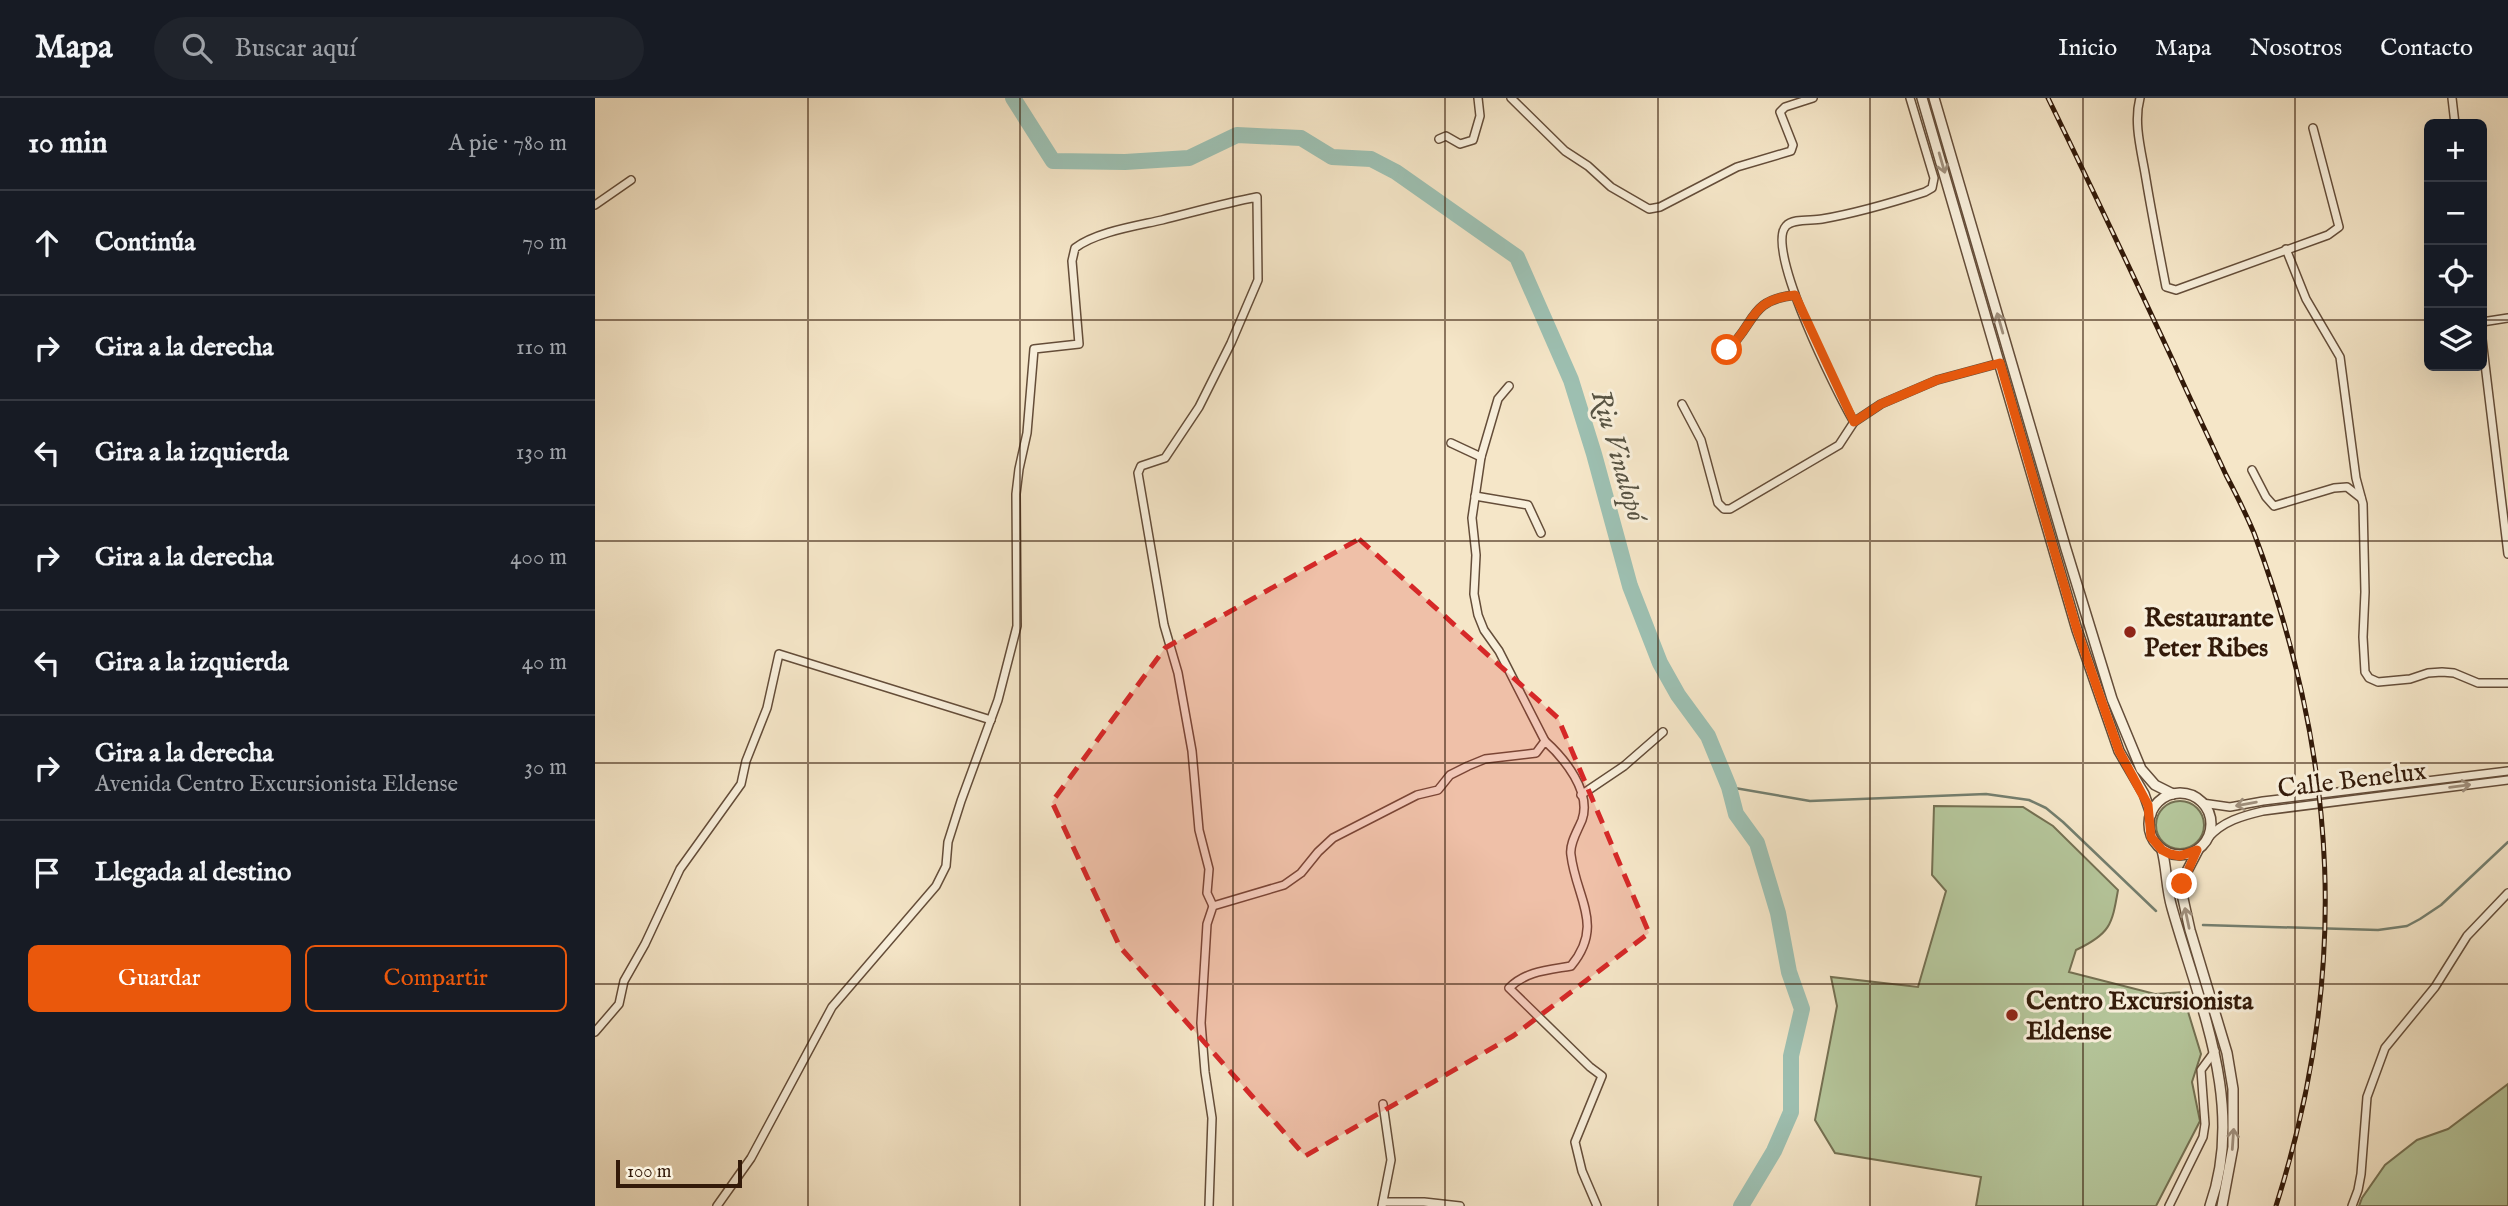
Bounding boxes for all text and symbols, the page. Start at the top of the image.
search box [154,17,644,80]
text: Mapa [35,27,112,69]
icon: search [178,29,216,67]
text: Buscar aquí [234,32,356,65]
text: Inicio [2058,33,2117,64]
text: Mapa [2155,33,2211,64]
text: Nosotros [2249,33,2342,64]
text: Contacto [2380,33,2473,64]
map controls [2424,119,2487,371]
button: + [2424,119,2487,182]
text: 10 min [28,125,108,163]
text: A pie · 780 m [448,129,567,158]
one-way arrow [1936,152,1949,174]
button: − [2424,182,2487,245]
icon: ahead [28,224,66,262]
text: Continúa [95,226,196,259]
text: 70 m [522,228,567,257]
button: locate [2424,245,2487,308]
button: layers [2424,308,2487,371]
one-way arrow [1992,312,2005,334]
icon: right [28,329,66,367]
text: Gira a la derecha [95,331,274,364]
text: 110 m [516,333,567,362]
route start [1711,334,1742,365]
water label: Riu Vinalopó [1582,386,1654,528]
icon: left [28,434,66,472]
text: Gira a la izquierda [95,436,289,469]
text: 130 m [516,438,567,467]
icon: right [28,539,66,577]
text: Gira a la derecha [95,541,274,574]
text: 400 m [510,543,567,572]
place label: Restaurante Peter Ribes [2144,602,2274,665]
marker: Restaurante Peter Ribes [2122,624,2138,640]
icon: left [28,644,66,682]
text: Gira a la izquierda [95,646,289,679]
text: 40 m [522,648,567,677]
text: Gira a la derecha [95,737,274,770]
icon: right [28,749,66,787]
text: 30 m [524,753,567,782]
street label: Calle Benelux [2276,755,2429,806]
text: Avenida Centro Excursionista Eldense [95,770,458,799]
one-way arrow [2448,780,2471,793]
one-way arrow [2235,798,2258,811]
icon: arrive [28,854,66,892]
text: Llegada al destino [95,856,291,889]
route end [2166,868,2197,899]
one-way arrow [2180,907,2194,930]
button: Guardar [28,945,291,1012]
button: Compartir [305,945,567,1012]
place label: Centro Excursionista Eldense [2026,985,2254,1048]
marker: Centro Excursionista Eldense [2004,1007,2020,1023]
one-way arrow [2227,1128,2240,1151]
scale bar [616,1157,742,1189]
text: 100 m [627,1160,671,1184]

